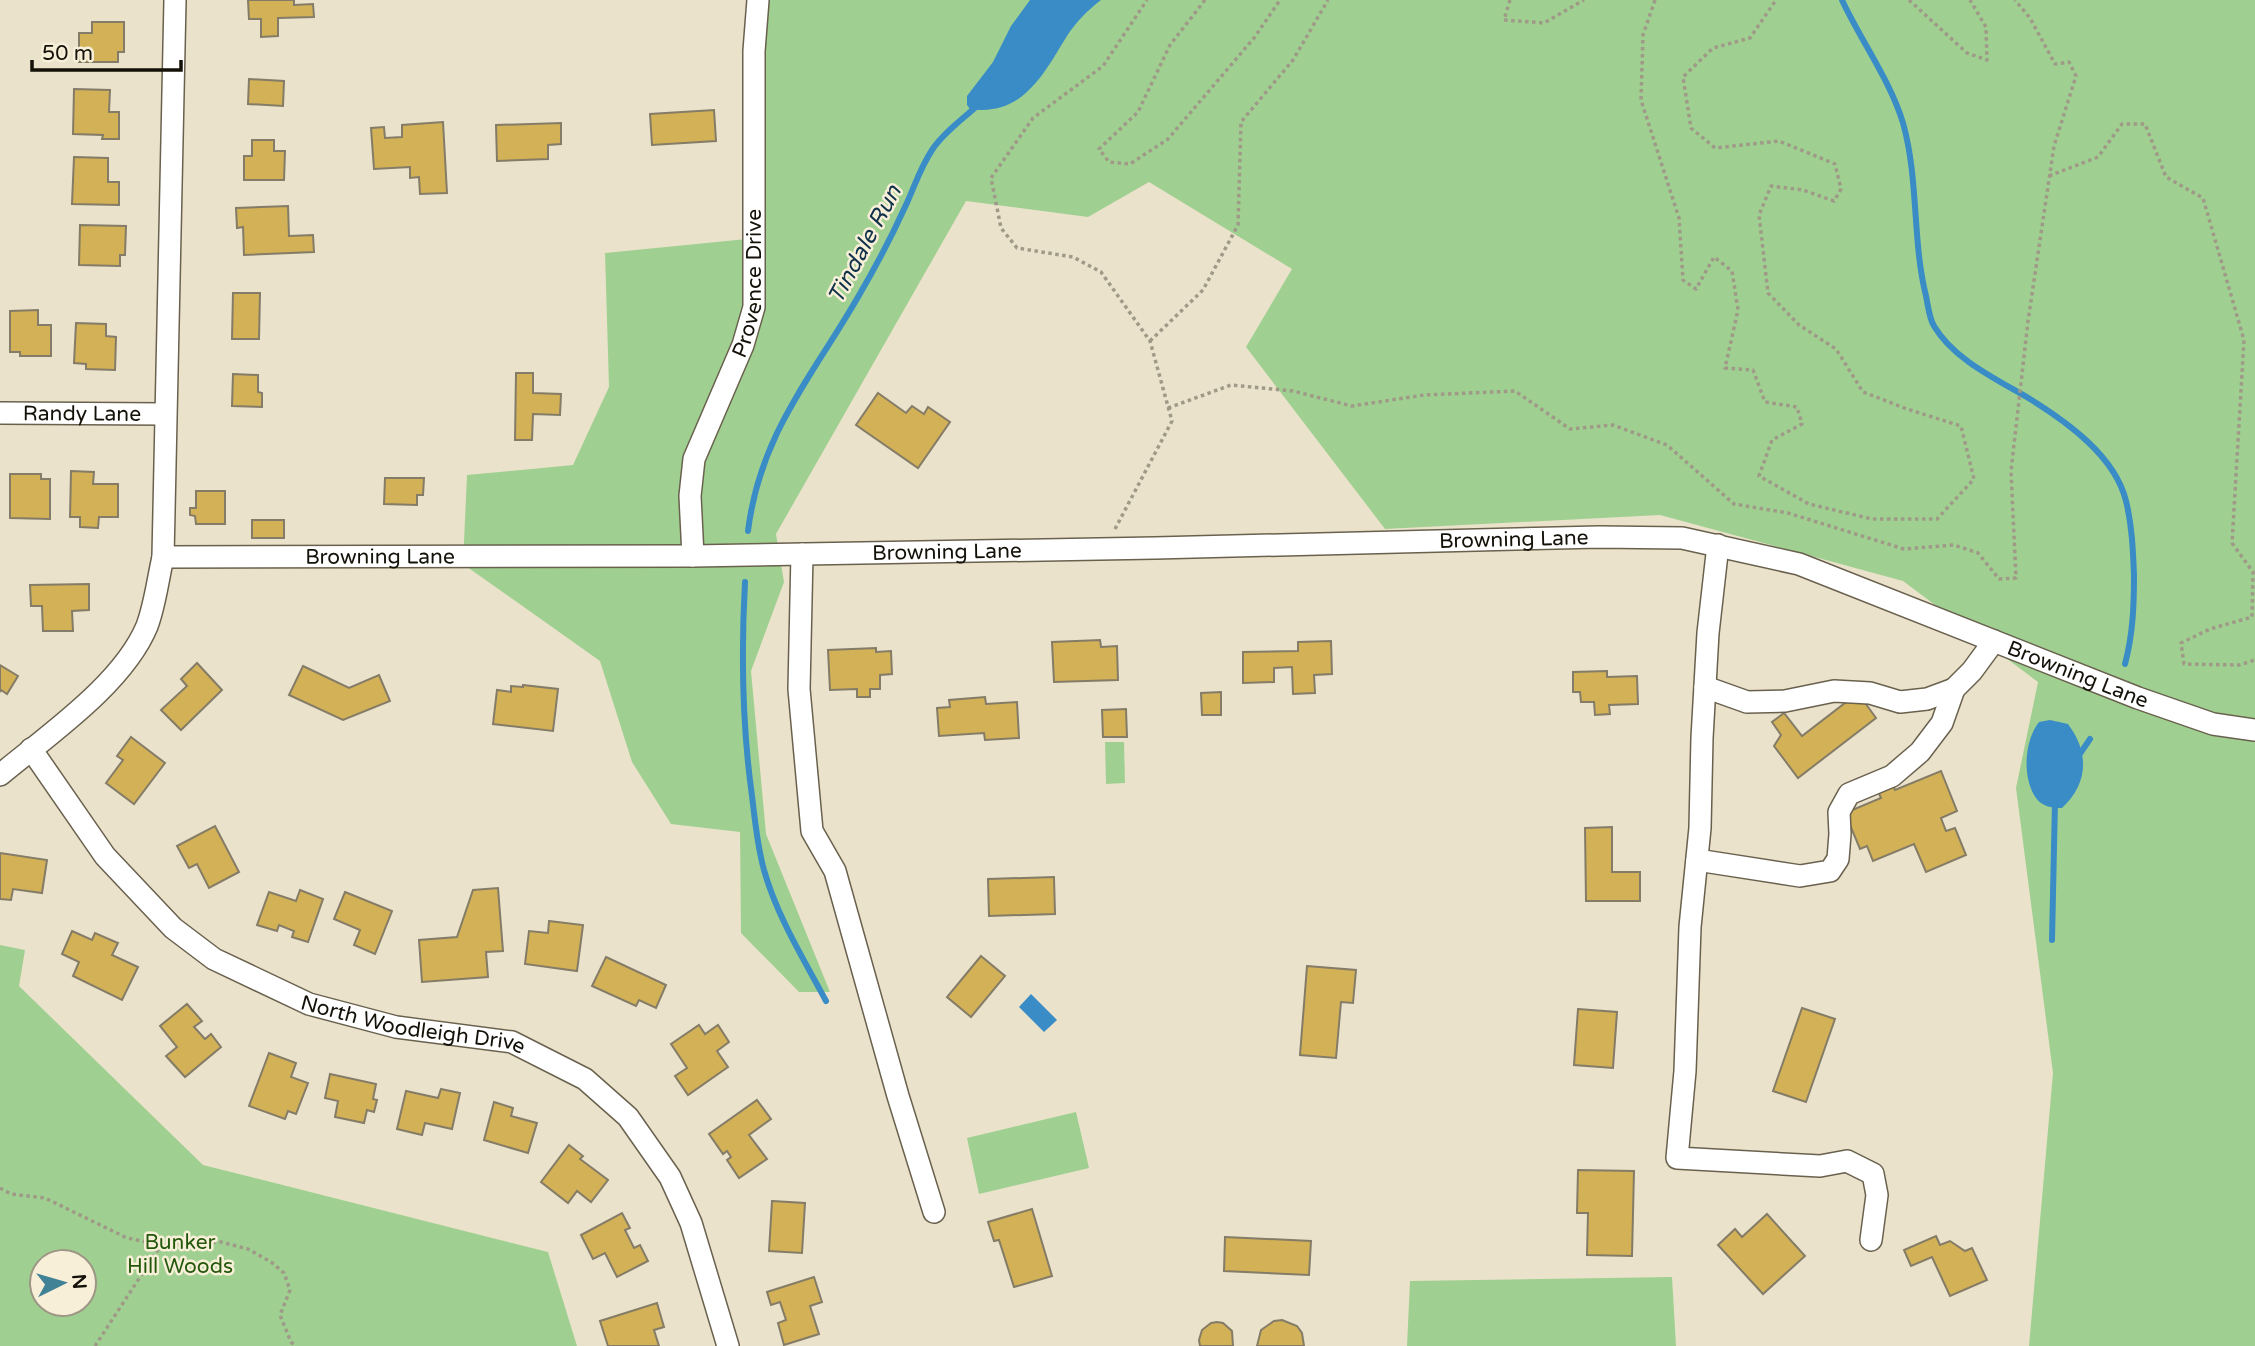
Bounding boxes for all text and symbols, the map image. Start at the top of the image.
scale bar [32,28,180,72]
text: 50 m [42,41,93,66]
water label: Tindale Run [822,180,908,308]
street label: Provence Drive [727,209,768,362]
street label: Randy Lane [23,401,141,427]
street label: Browning Lane [1439,525,1589,554]
street label: Browning Lane [872,538,1022,566]
street label: Browning Lane [305,544,455,570]
street label: Browning Lane [2004,636,2152,714]
street label: North Woodleigh Drive [298,990,530,1060]
park label: Bunker Hill Woods [127,1230,233,1279]
north arrow [28,1248,98,1318]
text: N [67,1273,91,1290]

